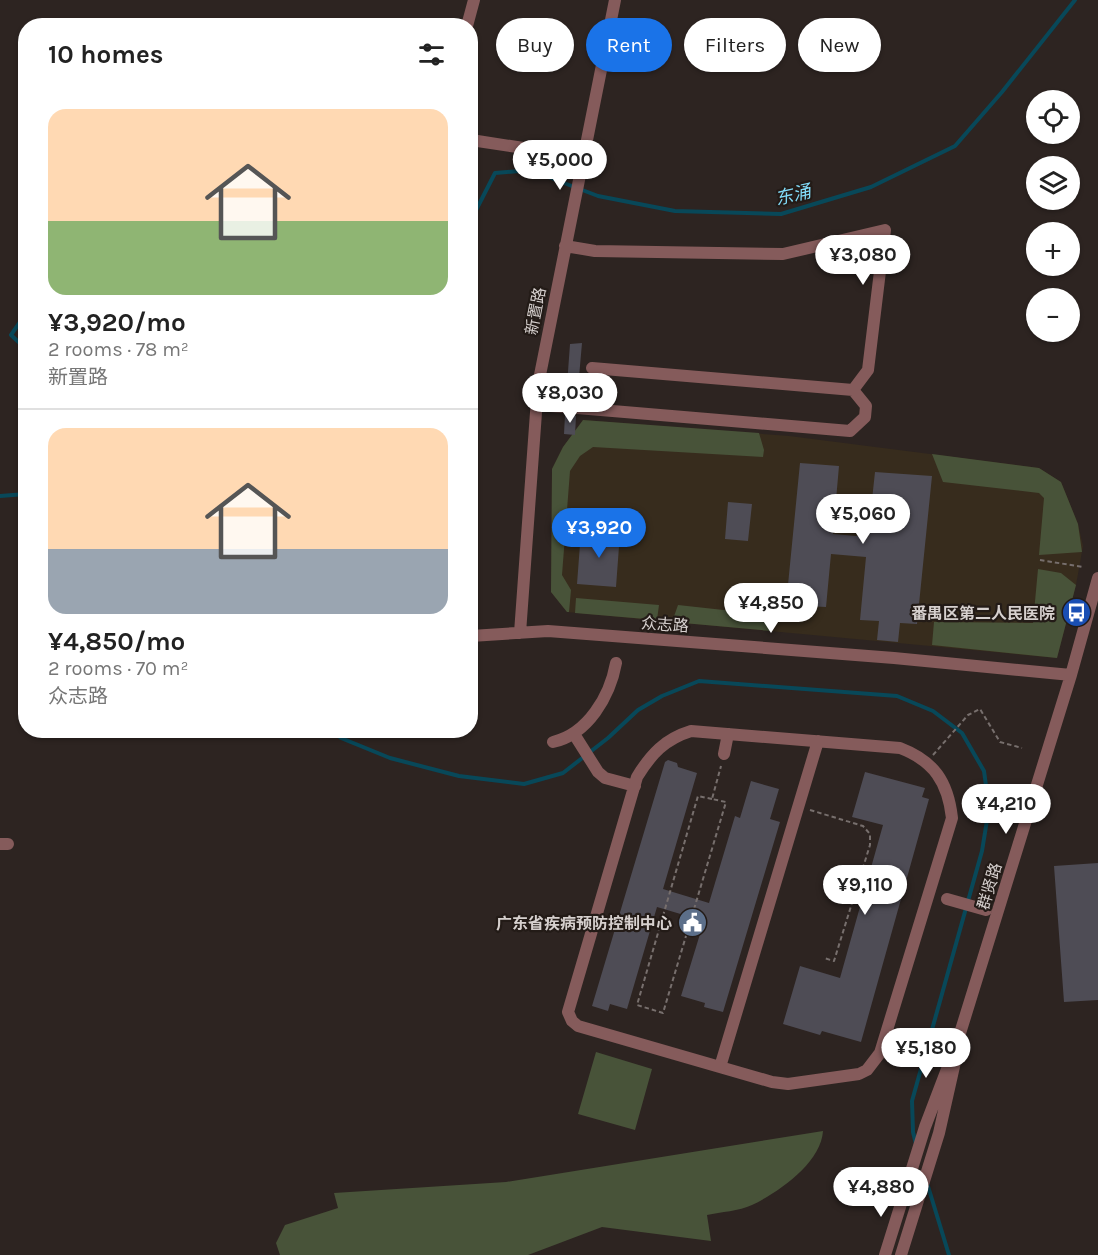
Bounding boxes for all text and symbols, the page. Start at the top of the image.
chip: Buy [496,18,574,72]
chip: Rent [586,18,672,72]
chip: Filters [684,18,786,72]
chip: New [798,18,881,72]
icon: filters [415,38,448,71]
text: 10 homes [48,39,163,70]
map controls [1026,90,1080,342]
button: locate [1026,90,1080,144]
pin: ¥5,000 [511,140,609,191]
icon: home [194,148,302,256]
text: ¥5,000 [527,148,593,171]
button: layers [1026,156,1080,210]
water label: 东涌 [773,180,815,210]
button: + [1026,222,1080,276]
pin: ¥3,080 [814,235,912,286]
text: ¥3,080 [829,243,897,266]
street label: 新置路 [522,286,549,336]
button: − [1026,288,1080,342]
text: ¥3,920/mo [48,307,186,338]
text: 2 rooms · 78 m² [48,338,189,361]
text: 新置路 [48,366,108,389]
pin: ¥8,030 [521,373,619,424]
text: ¥8,030 [536,381,604,404]
icon: home [194,467,302,575]
pin: ¥5,060 [814,494,912,545]
text: ¥5,060 [830,502,896,525]
pin: ¥3,920 [550,508,648,559]
text: ¥3,920 [566,516,632,539]
pin: ¥4,850 [722,583,820,634]
text: ¥4,850 [738,591,804,614]
bus stop icon: 番禺区第二人民医院 [1060,597,1092,629]
place label: 番禺区第二人民医院 [911,604,1055,623]
street label: 众志路 [640,613,690,636]
text: ¥4,850/mo [48,626,185,657]
text: 2 rooms · 70 m² [48,657,188,680]
text: 众志路 [48,685,108,708]
pin: ¥4,210 [957,784,1055,835]
text: ¥4,210 [976,792,1036,815]
street label: 群贤路 [973,860,1006,912]
pin: ¥9,110 [816,865,914,916]
text: ¥9,110 [837,873,893,896]
public building icon: 广东省疾病预防控制中心 [677,907,709,939]
place label: 广东省疾病预防控制中心 [496,914,672,933]
pin: ¥5,180 [877,1028,975,1079]
text: ¥5,180 [895,1036,957,1059]
pin: ¥4,880 [832,1167,930,1218]
text: ¥4,880 [847,1175,915,1198]

